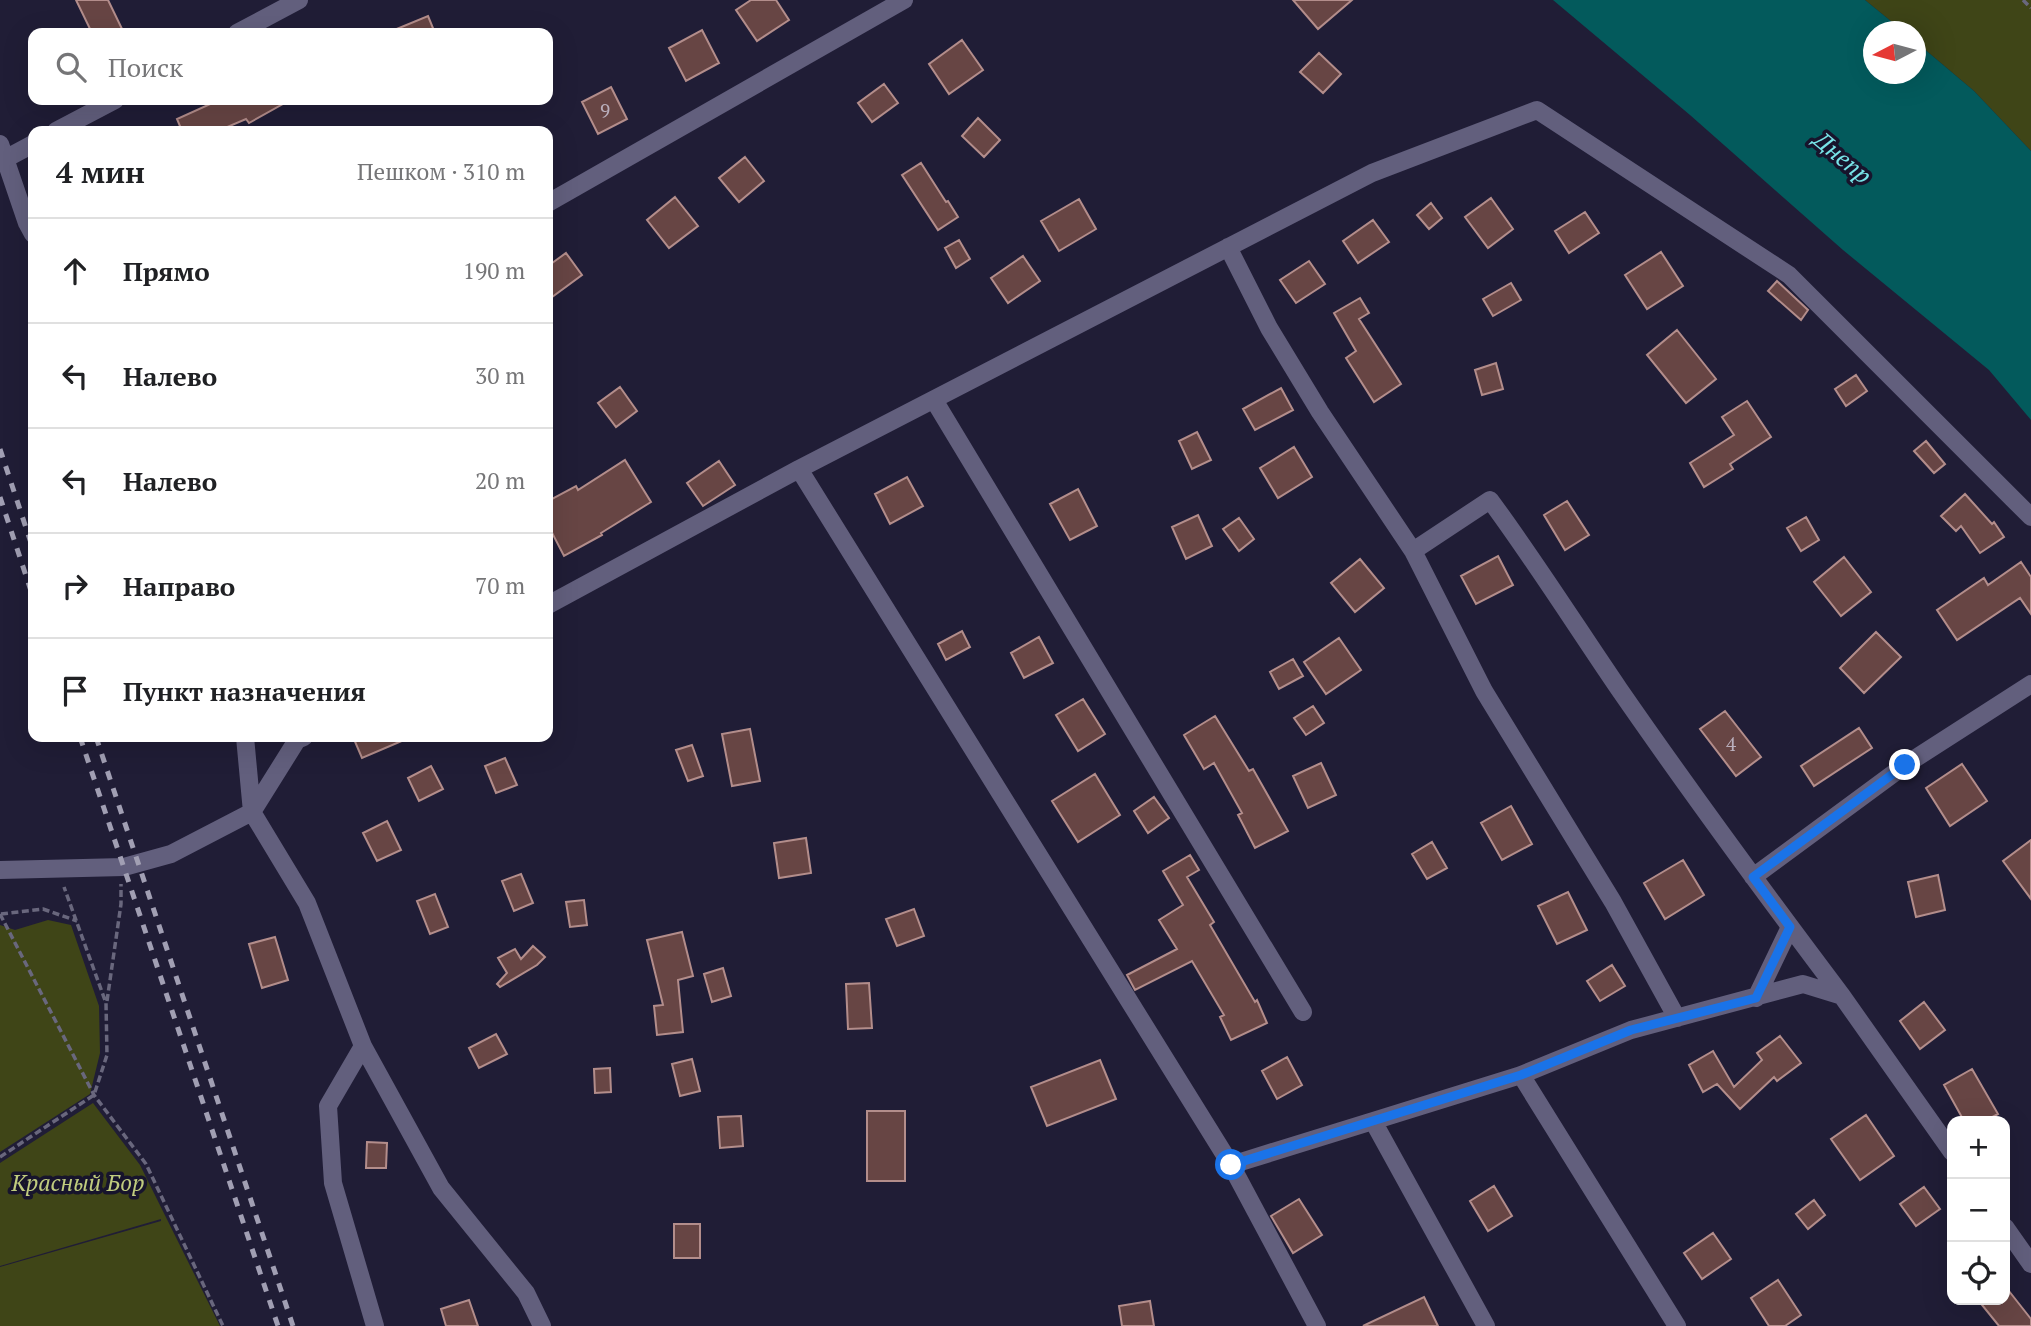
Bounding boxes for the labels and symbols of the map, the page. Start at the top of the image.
north arrow [1863,21,1926,84]
house number: 9 [600,98,610,123]
water label: Днепр [1806,122,1879,191]
house number: 4 [1726,731,1737,756]
route end [1889,749,1920,780]
route start [1215,1149,1246,1180]
park label: Красный Бор [11,1167,144,1198]

